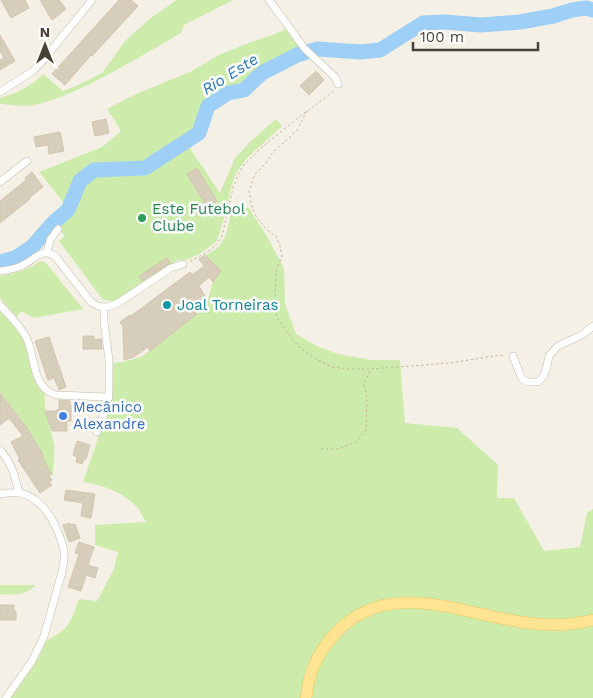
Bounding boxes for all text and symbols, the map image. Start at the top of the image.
north arrow [20,20,70,70]
scale bar [413,20,538,52]
text: N [40,24,50,40]
text: 100 m [420,28,464,46]
water label: Rio Este [198,49,262,99]
place label: Este Futebol Clube [152,200,246,235]
marker: Este Futebol Clube [136,212,148,224]
place label: Joal Torneiras [177,296,278,314]
marker: Joal Torneiras [161,299,173,311]
place label: Mecânico Alexandre [73,398,145,433]
marker: Mecânico Alexandre [57,410,69,422]

